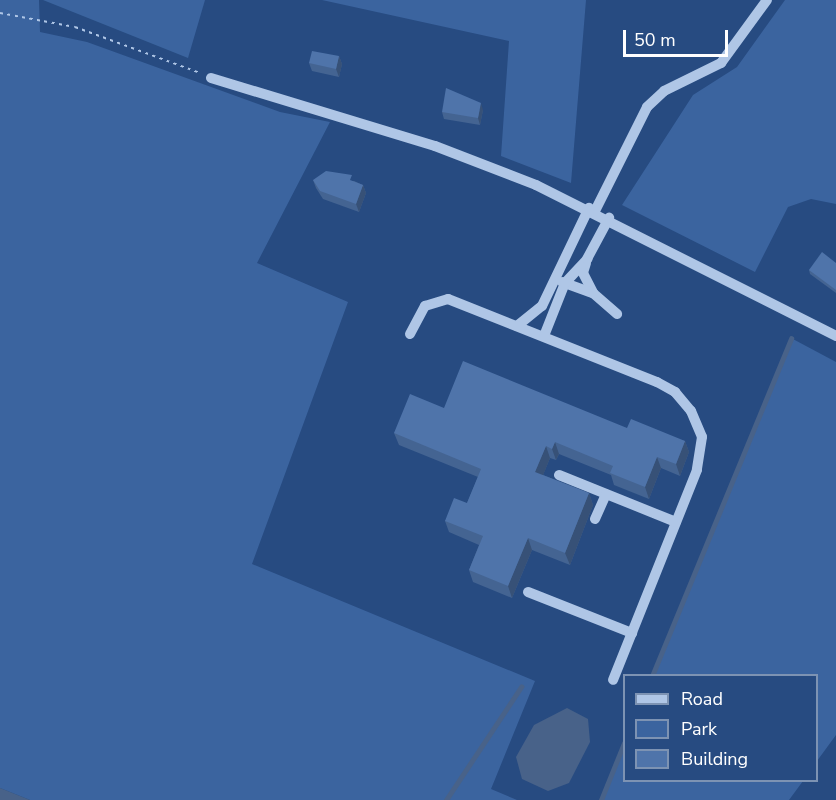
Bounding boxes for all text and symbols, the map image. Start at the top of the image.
scale bar [626,18,731,56]
text: 50 m [634,28,676,52]
legend [623,674,818,782]
text: Road [681,687,723,711]
text: Park [681,717,717,741]
text: Building [681,747,748,771]

